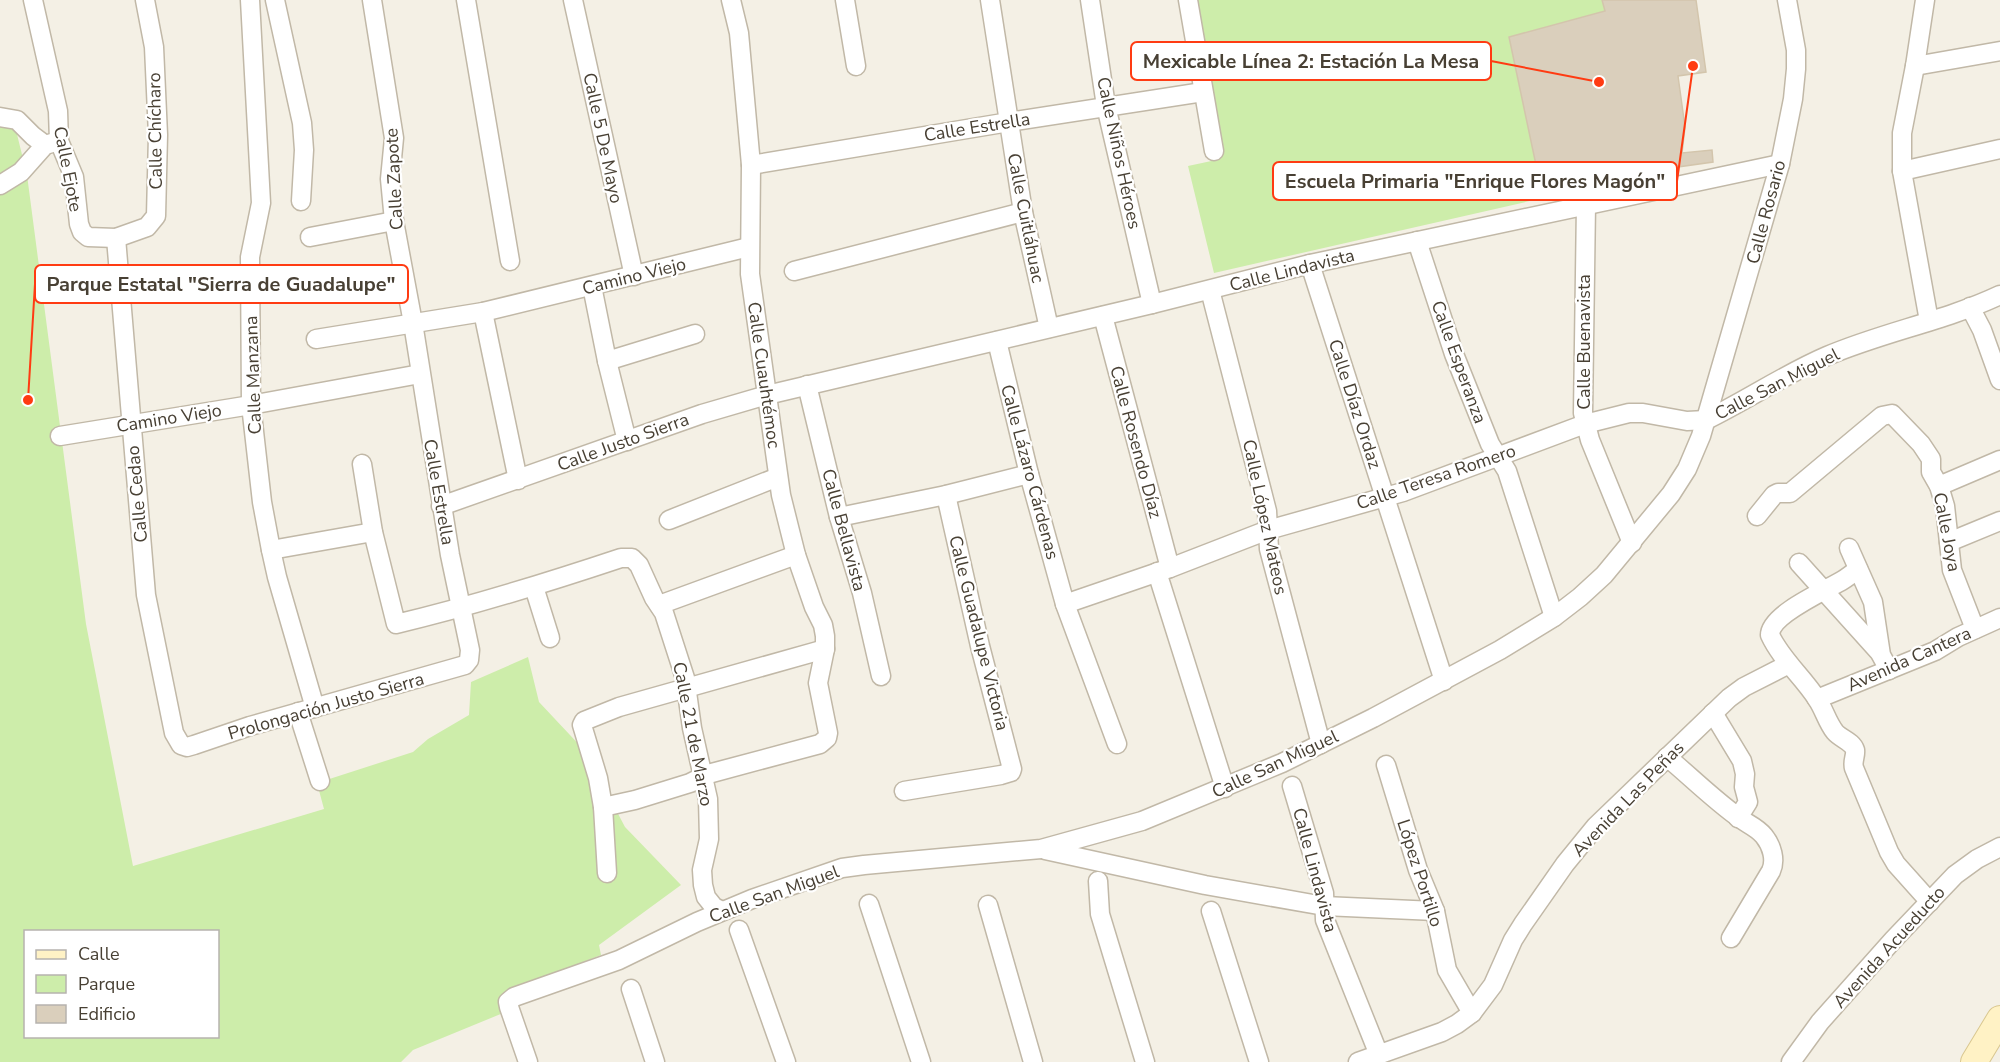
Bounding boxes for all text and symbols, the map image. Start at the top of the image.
callout: Mexicable Línea 2: Estación La Mesa [1131,42,1491,80]
text: Mexicable Línea 2: Estación La Mesa [1143,48,1479,75]
street label: Calle 5 De Mayo [577,70,629,206]
street label: Calle Chícharo [142,72,168,190]
street label: Calle Niños Héroes [1091,75,1147,231]
street label: Calle Estrella [922,107,1032,147]
street label: Calle Ejote [48,124,88,214]
street label: Calle Zapote [379,127,409,231]
street label: Calle Cuitláhuac [1002,151,1050,285]
street label: Calle Rosario [1741,157,1791,267]
callout: Escuela Primaria "Enrique Flores Magón" [1273,162,1677,200]
text: Escuela Primaria "Enrique Flores Magón" [1285,168,1665,195]
street label: Calle Lindavista [1227,243,1357,297]
street label: Camino Viejo [580,252,688,300]
callout: Parque Estatal "Sierra de Guadalupe" [35,265,408,303]
text: Parque Estatal "Sierra de Guadalupe" [46,271,396,298]
street label: Calle Buenavista [1572,274,1596,410]
street label: Calle Esperanza [1426,297,1492,427]
street label: Calle Cuauhtémoc [742,300,786,450]
street label: Calle Manzana [239,315,267,435]
street label: Calle Díaz Ordaz [1323,336,1387,472]
street label: Calle San Miguel [1711,342,1844,426]
street label: Calle Rosendo Díaz [1104,363,1168,521]
street label: Calle Lázaro Cárdenas [995,382,1065,562]
street label: Camino Viejo [115,398,223,438]
street label: Calle Justo Sierra [554,407,692,477]
street label: Calle Estrella [418,437,460,547]
street label: Calle López Mateos [1237,437,1293,597]
street label: Calle Teresa Romero [1353,438,1519,516]
street label: Calle Cedao [121,445,153,543]
street label: Calle Bellavista [816,466,872,594]
street label: Calle Joya [1928,490,1966,574]
street label: Calle Guadalupe Victoria [943,533,1015,733]
street label: Avenida Cantera [1843,621,1975,697]
street label: Calle 21 de Marzo [667,660,719,808]
street label: Prolongación Justo Sierra [225,666,427,746]
street label: Calle San Miguel [1208,724,1343,804]
street label: Avenida Las Peñas [1567,736,1689,862]
street label: Calle Lindavista [1287,805,1343,935]
street label: López Portillo [1391,816,1449,930]
street label: Calle San Miguel [706,859,843,929]
street label: Avenida Acueducto [1828,881,1950,1013]
legend [24,930,219,1038]
text: Calle [78,942,120,966]
text: Parque [78,972,135,996]
text: Edificio [78,1002,136,1026]

